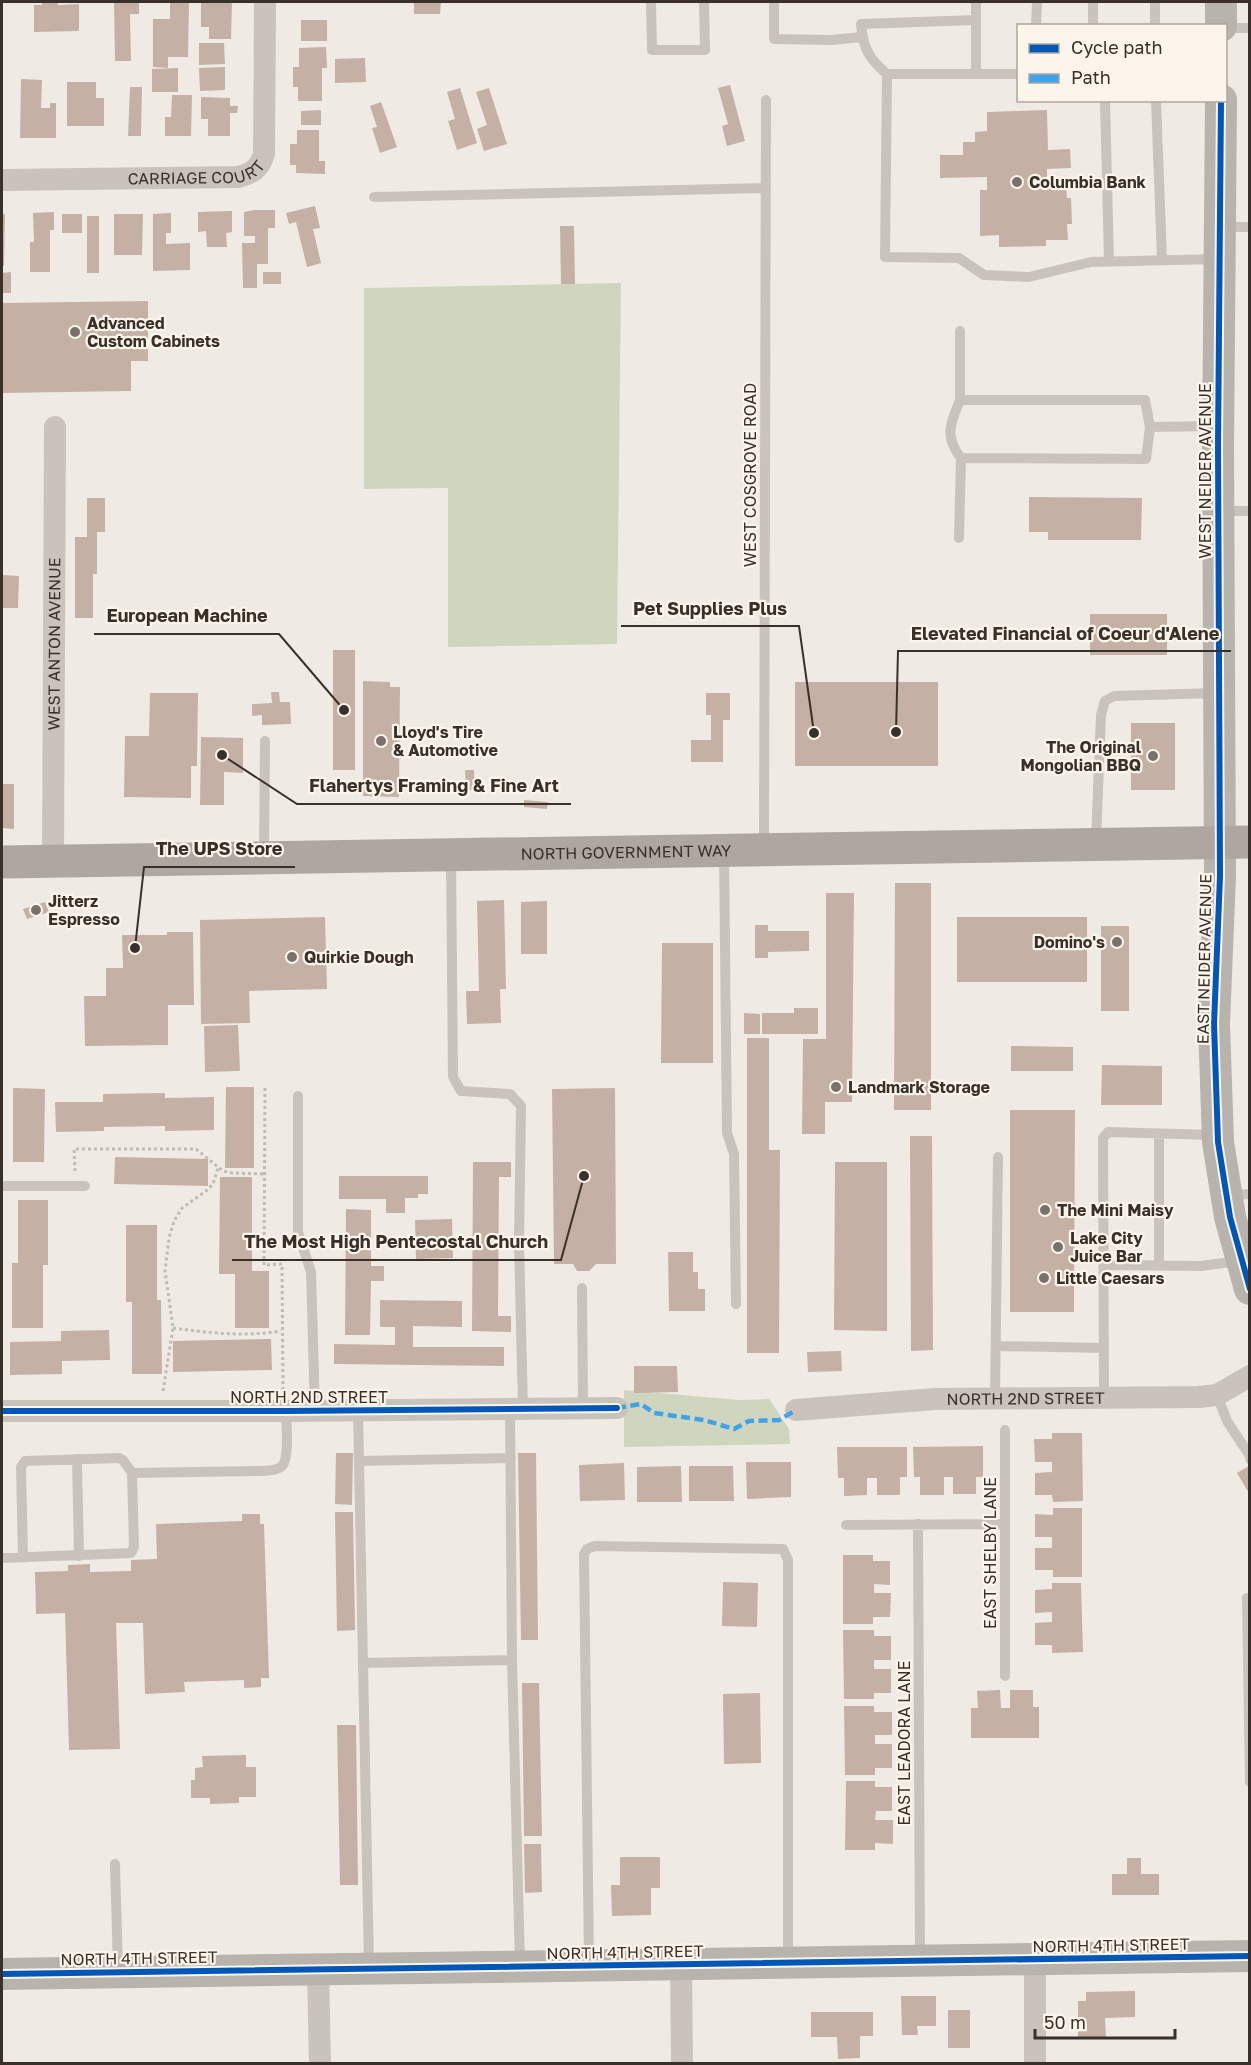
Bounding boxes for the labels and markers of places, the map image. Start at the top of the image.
place label: Columbia Bank [1029,172,1147,192]
marker: Columbia Bank [1010,175,1024,189]
place label: Advanced Custom Cabinets [87,313,220,351]
marker: Advanced Custom Cabinets [68,325,82,339]
callout: Pet Supplies Plus [621,590,799,626]
callout: European Machine [94,598,279,634]
callout: Elevated Financial of Coeur d'Alene [898,615,1231,651]
place label: Lloyd's Tire & Automotive [393,722,498,760]
marker: Lloyd's Tire & Automotive [374,734,388,748]
place label: The Original Mongolian BBQ [1021,737,1142,775]
marker: The Original Mongolian BBQ [1146,749,1160,763]
callout: Flahertys Framing & Fine Art [297,768,571,804]
callout: The UPS Store [144,831,295,867]
place label: Jitterz Espresso [48,891,120,929]
marker: Jitterz Espresso [29,903,43,917]
place label: Domino's [1034,932,1105,952]
marker: Domino's [1110,935,1124,949]
place label: Quirkie Dough [304,947,414,967]
marker: Quirkie Dough [285,950,299,964]
place label: Landmark Storage [848,1077,990,1097]
marker: Landmark Storage [829,1080,843,1094]
place label: The Mini Maisy [1057,1200,1174,1220]
marker: The Mini Maisy [1038,1203,1052,1217]
callout: The Most High Pentecostal Church [232,1224,561,1260]
place label: Lake City Juice Bar [1070,1228,1143,1266]
marker: Lake City Juice Bar [1051,1240,1065,1254]
place label: Little Caesars [1056,1268,1164,1288]
marker: Little Caesars [1037,1271,1051,1285]

